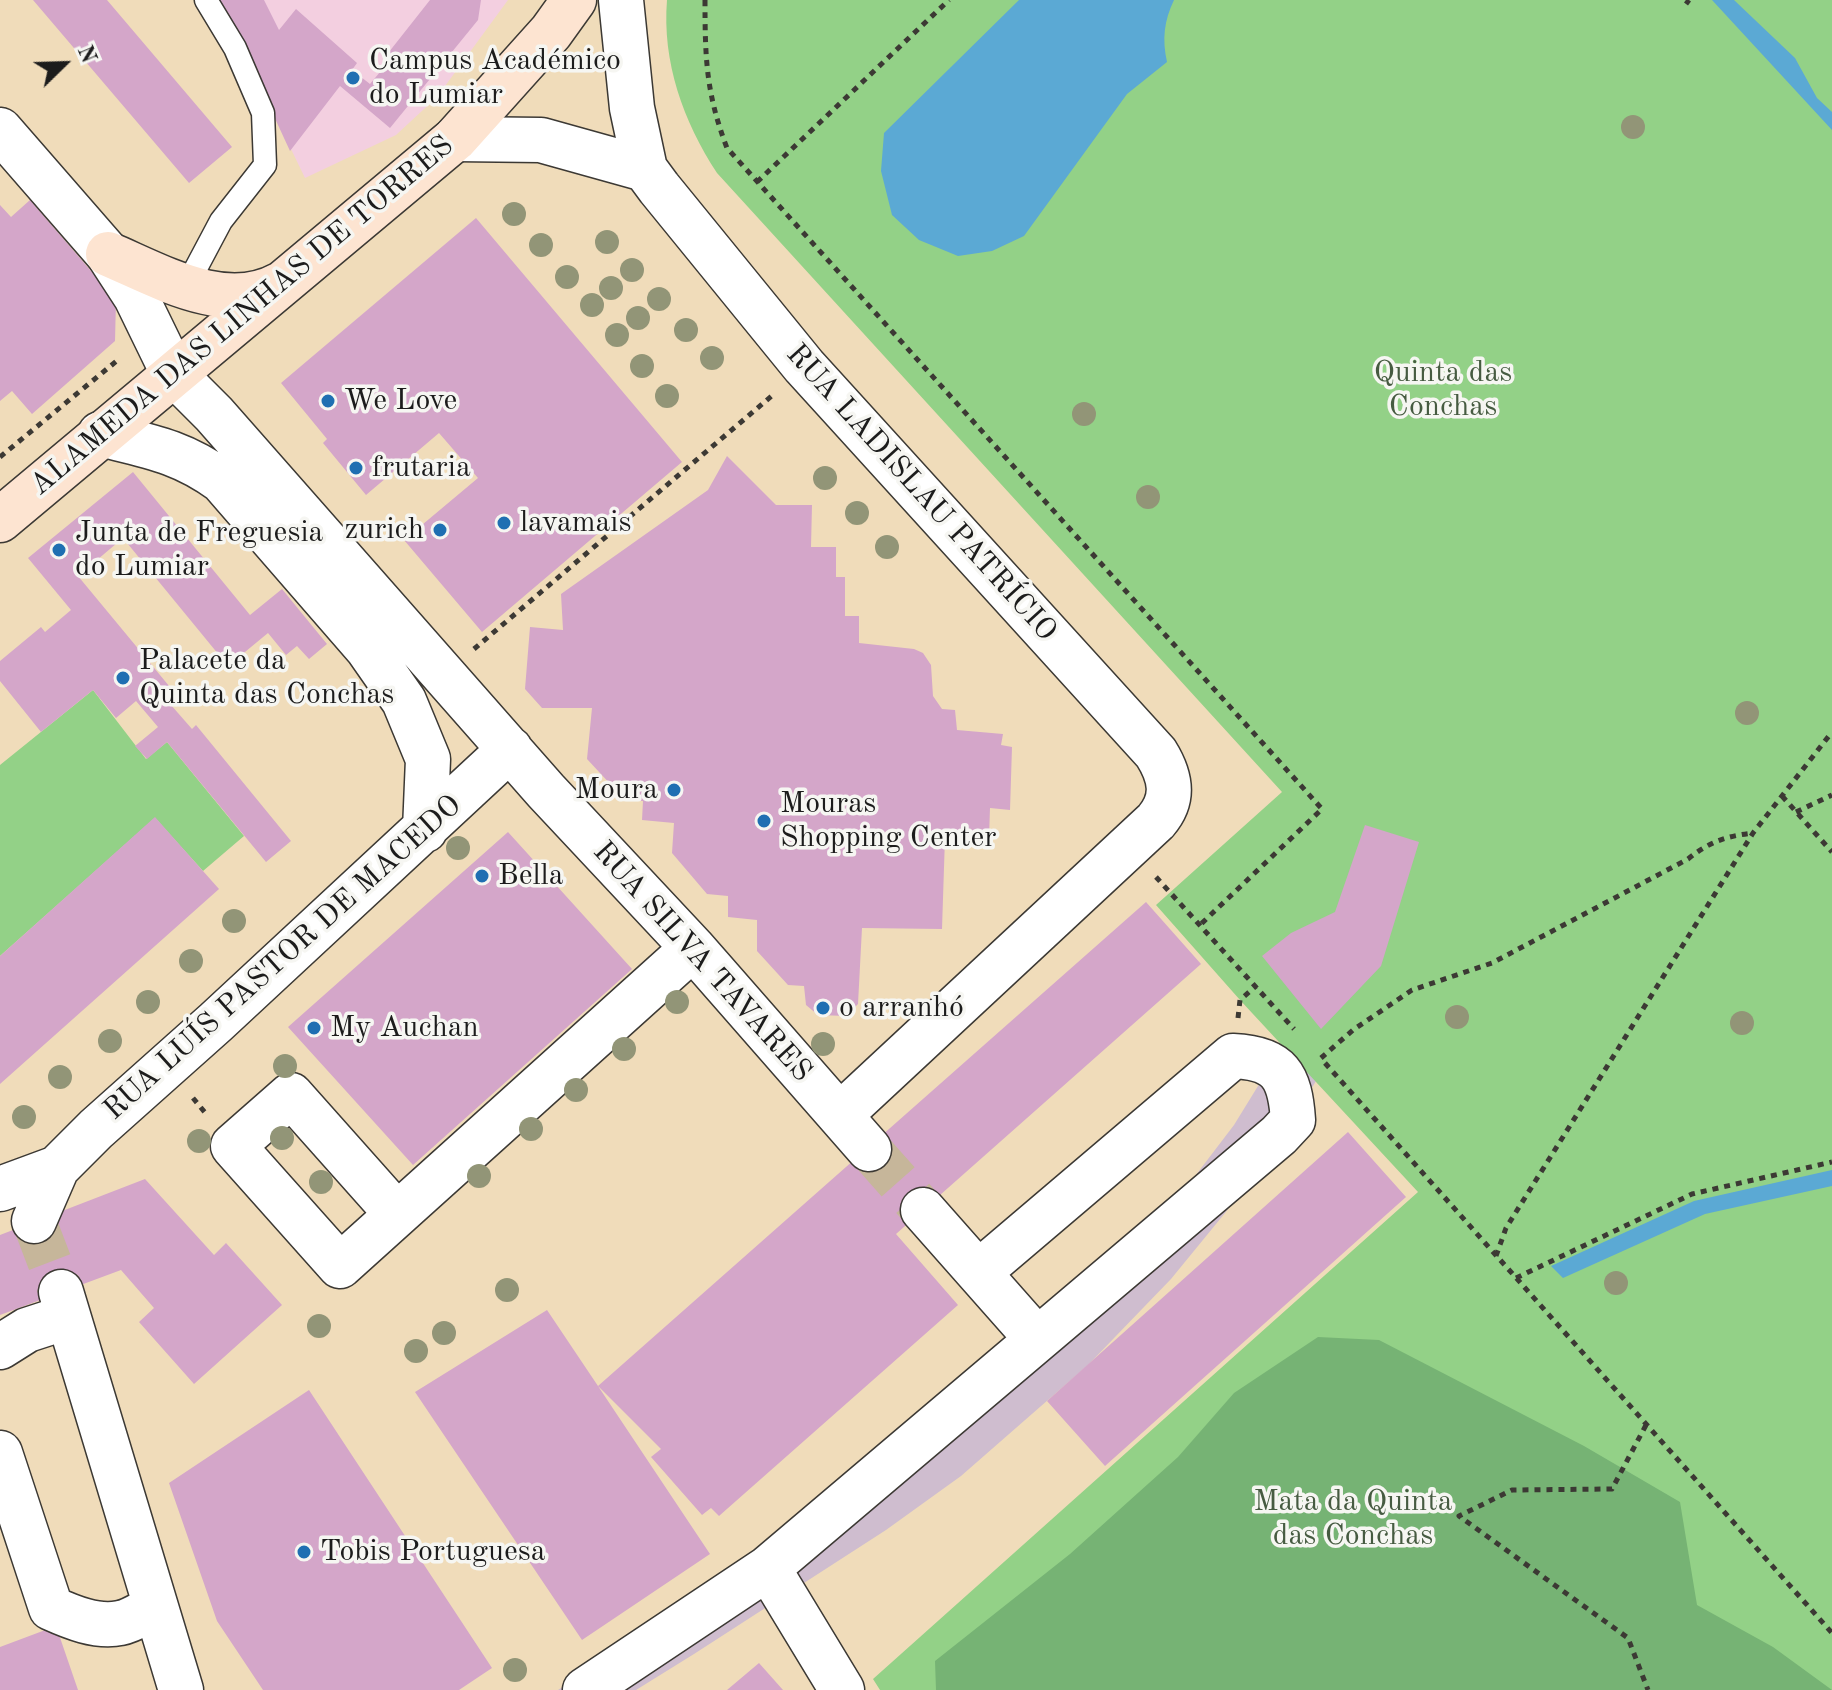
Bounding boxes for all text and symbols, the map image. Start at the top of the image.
north arrow [24,24,104,104]
text: N [73,43,100,67]
place label: Campus Académico do Lumiar [369,43,621,114]
marker: Campus Académico do Lumiar [344,69,362,87]
street label: ALAMEDA DAS LINHAS DE TORRES [23,128,461,504]
street label: RUA LADISLAU PATRÍCIO [778,337,1064,649]
park label: Quinta das Conchas [1374,355,1512,426]
place label: We Love [344,383,457,419]
marker: We Love [319,392,337,410]
place label: frutaria [372,450,471,486]
marker: frutaria [347,459,365,477]
place label: lavamais [520,505,631,541]
place label: zurich [345,512,424,548]
marker: lavamais [495,514,513,532]
place label: Junta de Freguesia do Lumiar [75,515,323,586]
marker: zurich [431,521,449,539]
marker: Junta de Freguesia do Lumiar [50,541,68,559]
place label: Palacete da Quinta das Conchas [139,643,394,714]
marker: Palacete da Quinta das Conchas [114,669,132,687]
place label: Moura [575,772,658,808]
marker: Moura [665,781,683,799]
place label: Mouras Shopping Center [780,786,996,856]
street label: RUA LUÍS PASTOR DE MACEDO [97,788,469,1128]
marker: Mouras Shopping Center [755,812,773,830]
street label: RUA SILVA TAVARES [585,834,819,1090]
place label: Bella [498,858,564,894]
marker: Bella [473,867,491,885]
place label: o arranhó [839,990,964,1026]
marker: o arranhó [814,999,832,1017]
place label: My Auchan [330,1010,479,1046]
marker: My Auchan [305,1019,323,1037]
park label: Mata da Quinta das Conchas [1253,1484,1453,1554]
place label: Tobis Portuguesa [320,1534,546,1570]
marker: Tobis Portuguesa [295,1543,313,1561]

